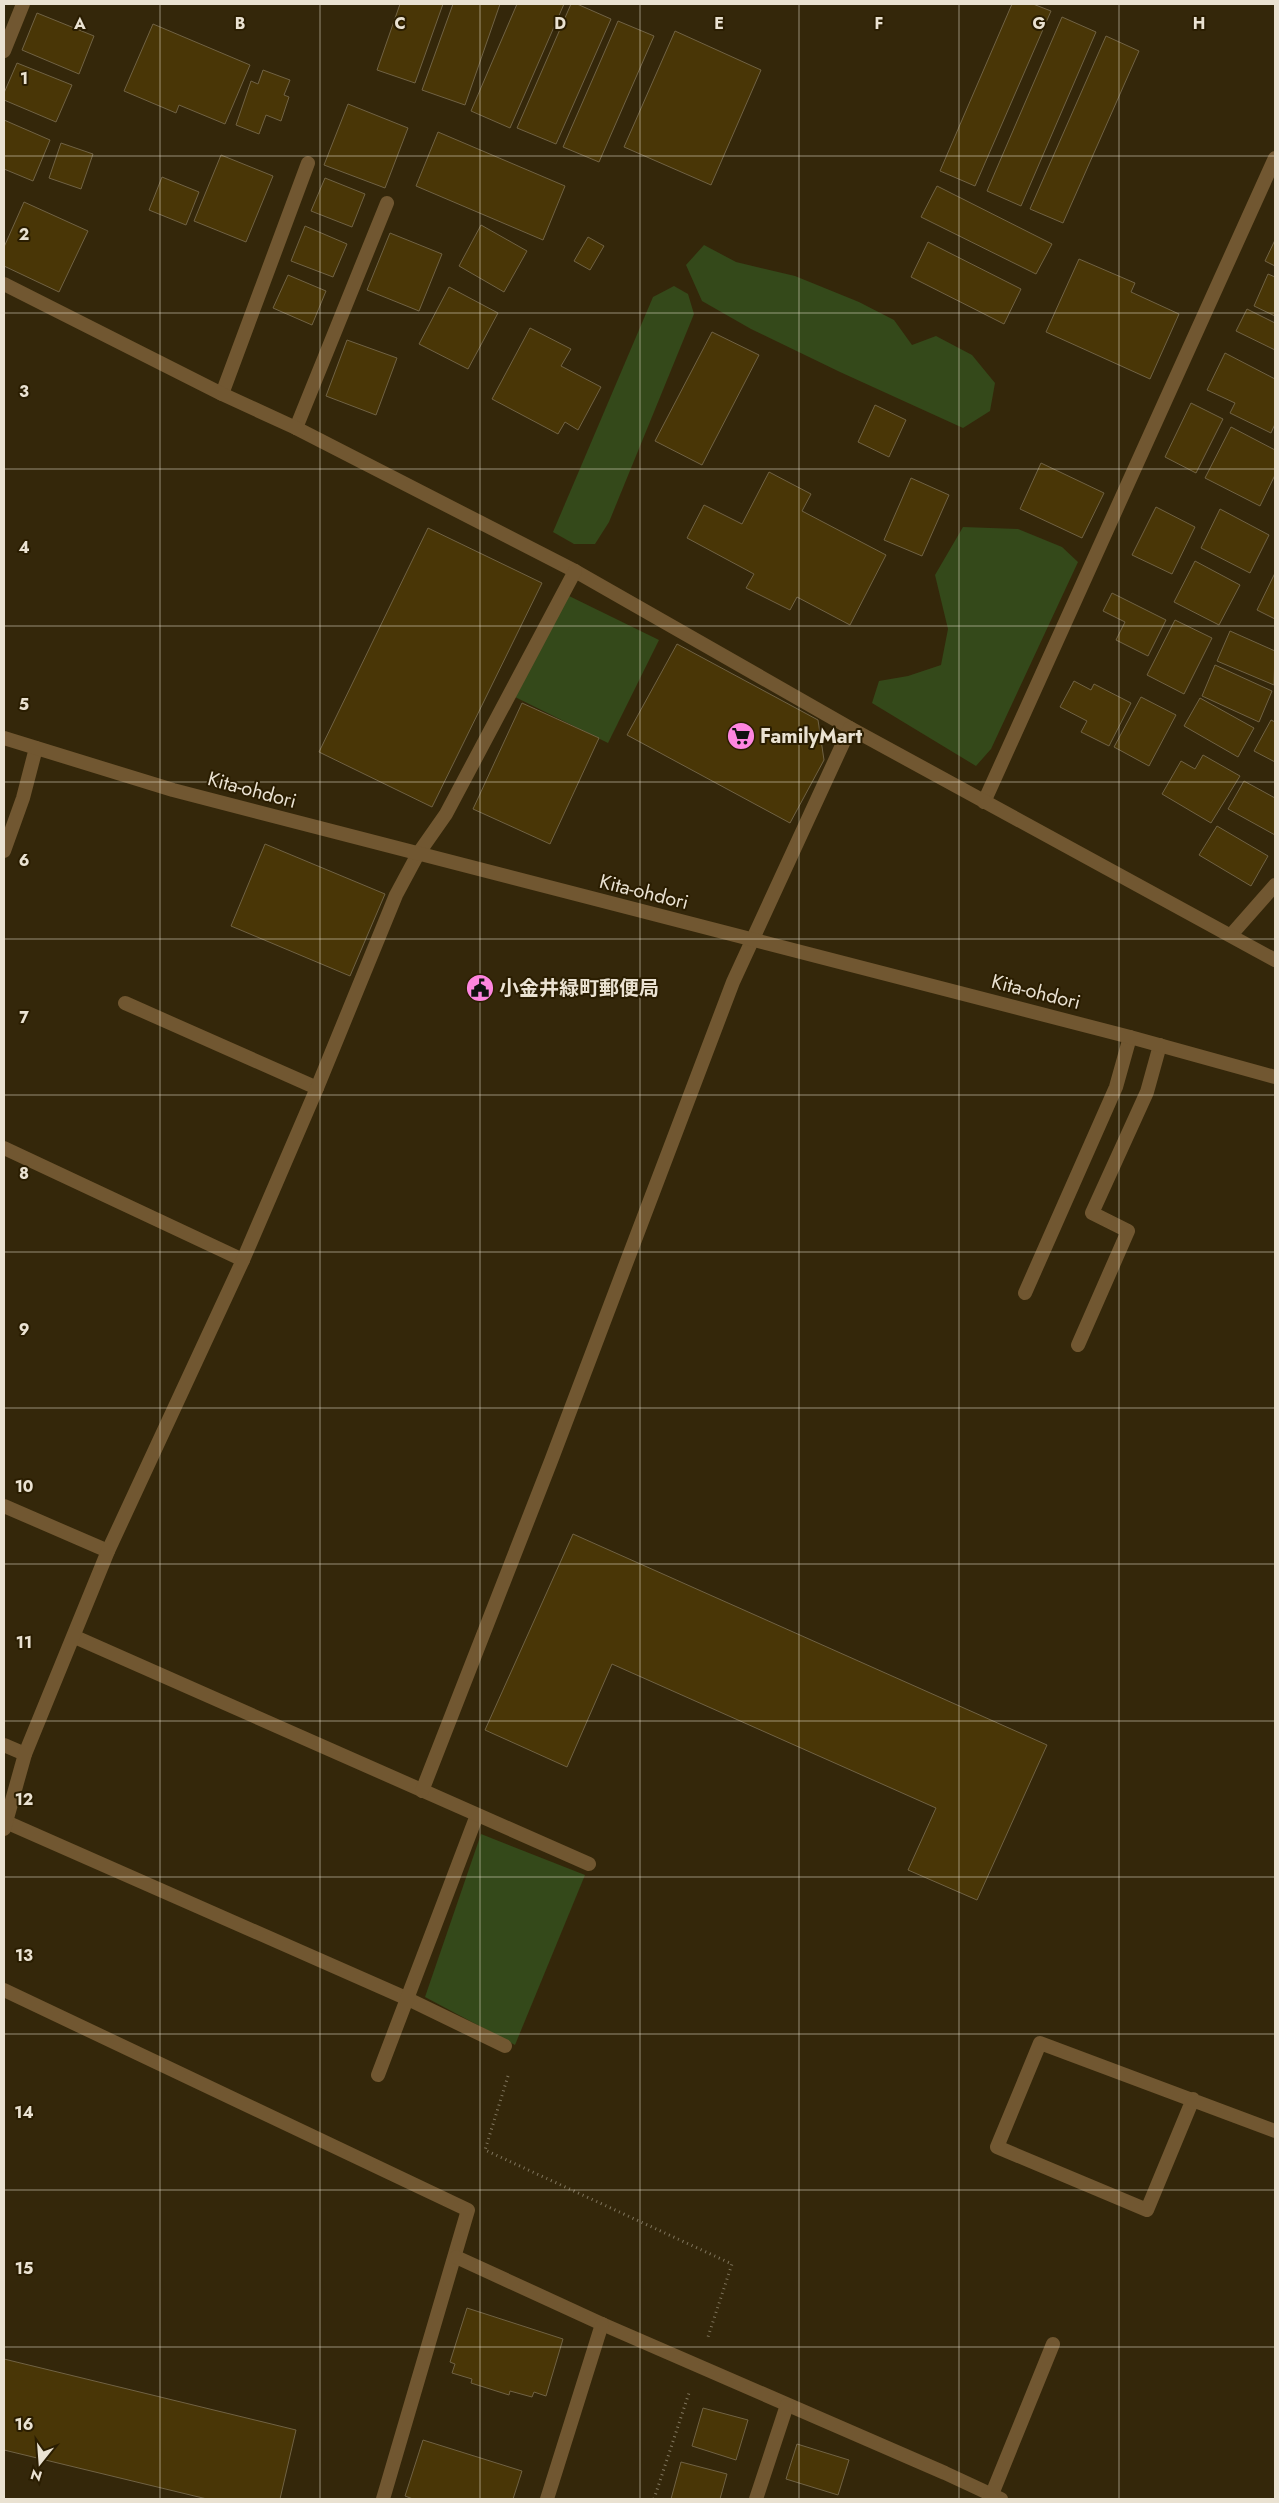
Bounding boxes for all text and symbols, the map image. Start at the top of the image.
text: A [73,12,86,35]
text: B [235,12,245,35]
text: C [394,12,406,35]
text: D [554,12,566,35]
text: E [714,12,724,35]
text: F [875,12,883,35]
text: G [1032,12,1046,35]
text: H [1193,12,1205,35]
text: 1 [20,67,28,90]
text: 2 [19,223,29,246]
text: 3 [19,380,29,403]
text: 4 [18,536,30,559]
text: 5 [19,693,29,716]
supermarket icon: FamilyMart [726,721,756,751]
place label: FamilyMart [760,722,863,751]
street label: Kita-ohdori [204,764,300,816]
text: 6 [19,849,29,872]
street label: Kita-ohdori [596,867,692,917]
street label: Kita-ohdori [988,967,1084,1017]
public building icon: 小金井緑町郵便局 [465,973,495,1003]
place label: 小金井緑町郵便局 [499,974,659,1003]
text: 7 [19,1006,29,1029]
text: 8 [19,1162,29,1185]
text: 9 [19,1318,29,1341]
text: 10 [15,1475,33,1498]
text: 11 [16,1631,32,1654]
text: 12 [15,1788,33,1811]
text: 13 [15,1944,33,1967]
text: 14 [14,2101,34,2124]
text: 15 [15,2257,33,2280]
text: 16 [15,2413,33,2436]
north arrow [15,2438,65,2488]
text: N [28,2464,44,2487]

